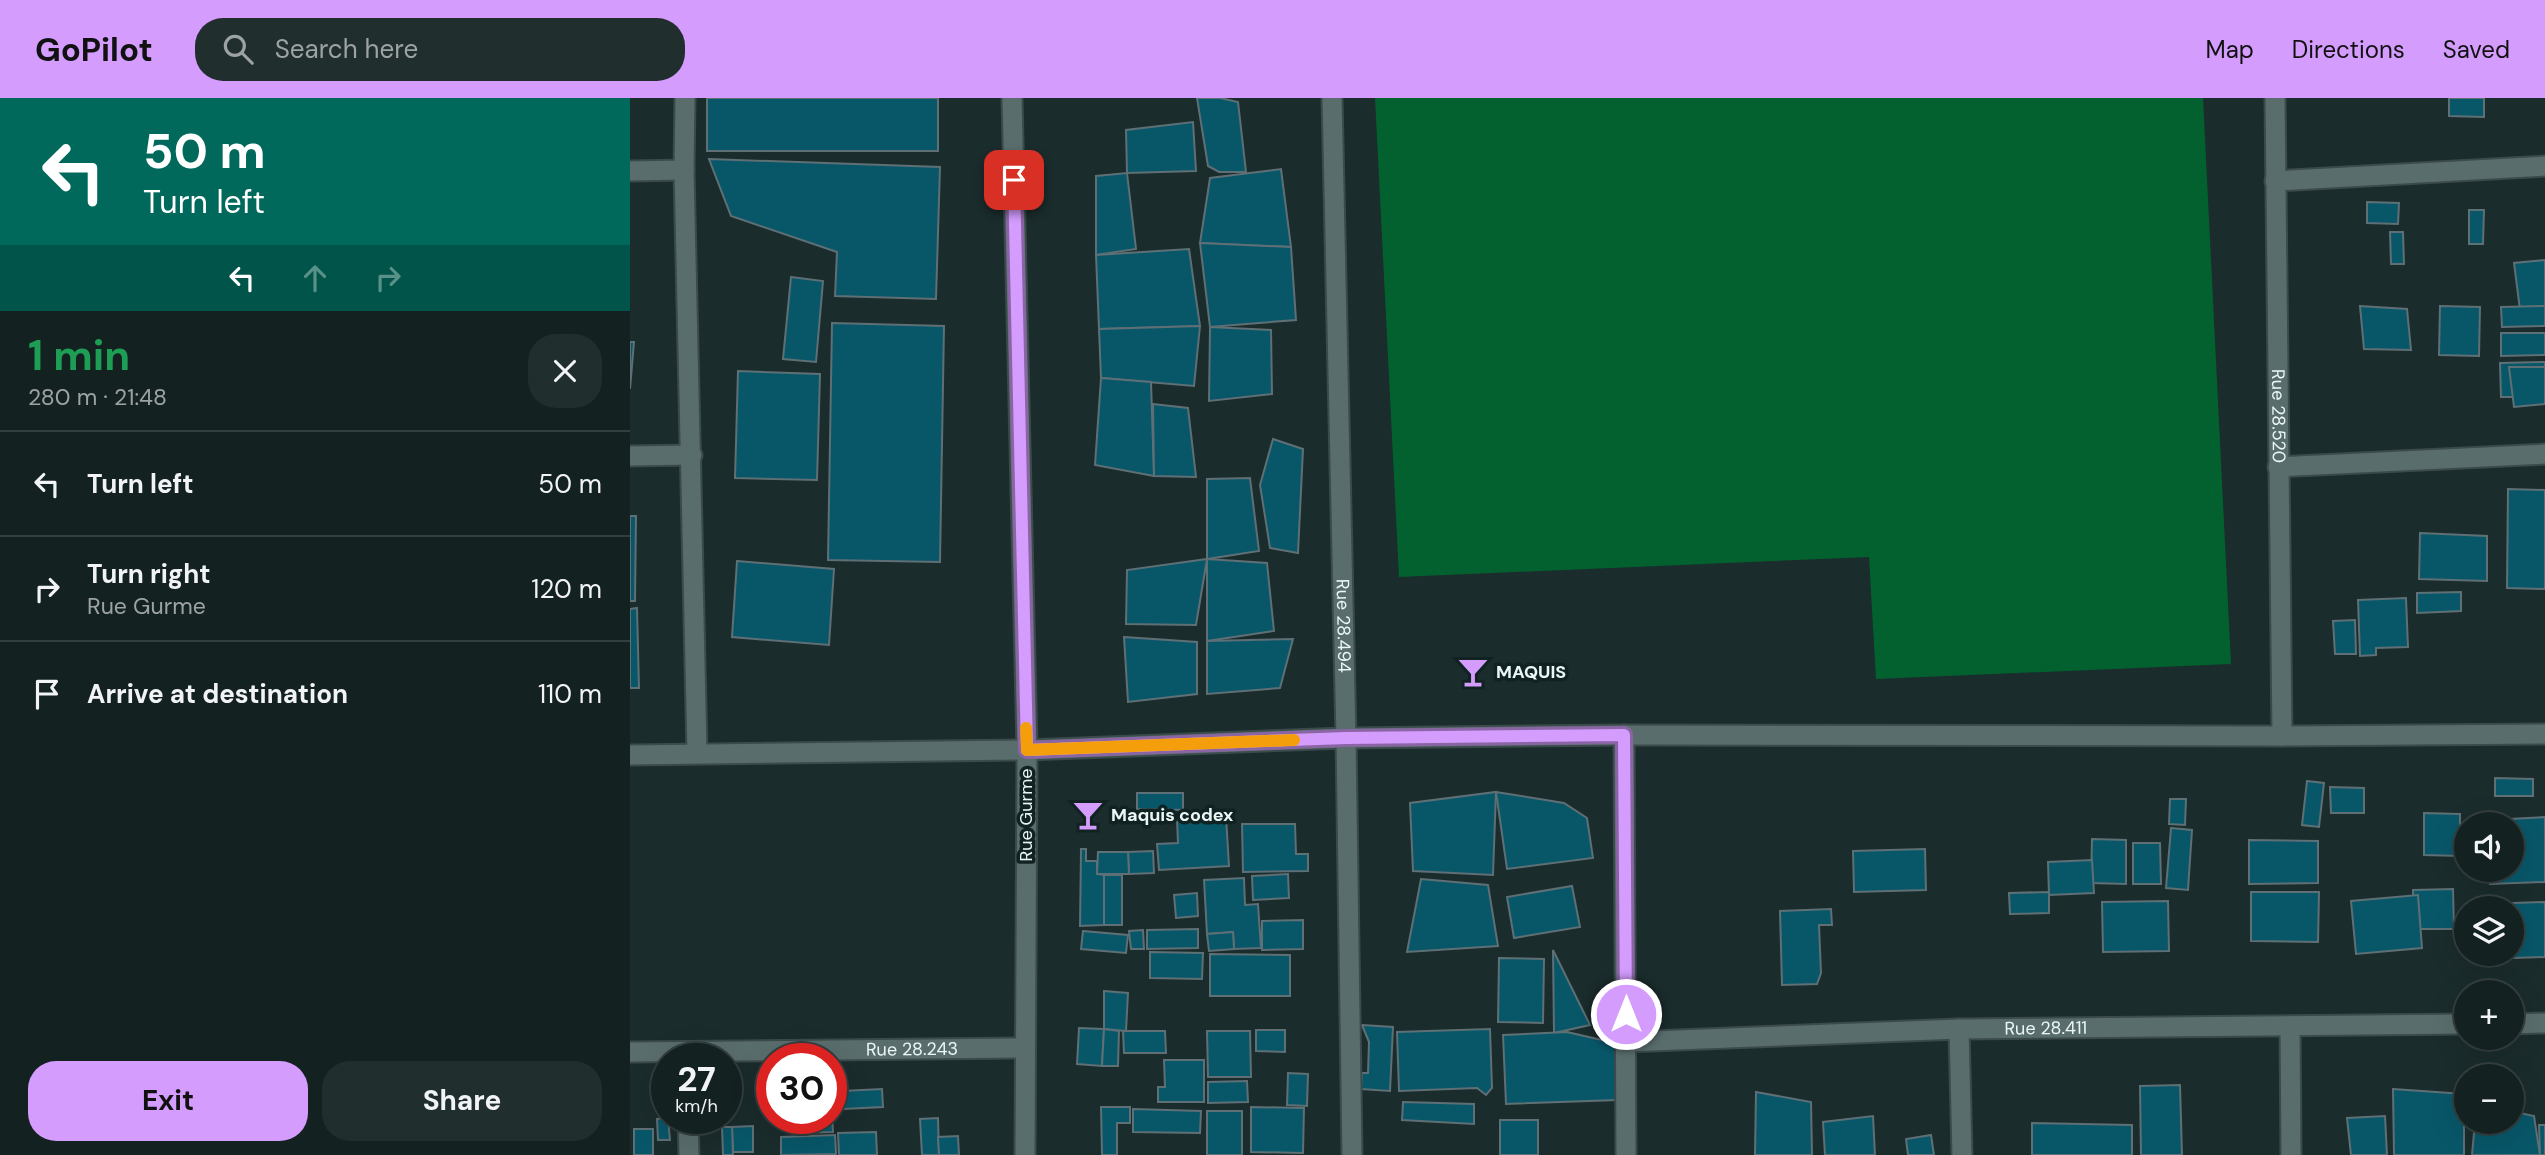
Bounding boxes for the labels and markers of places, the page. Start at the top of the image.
pin [984,150,1044,210]
bar icon: MAQUIS [1456,655,1490,689]
place label: MAQUIS [1496,660,1566,684]
bar icon: Maquis codex [1071,798,1105,832]
place label: Maquis codex [1111,803,1233,827]

